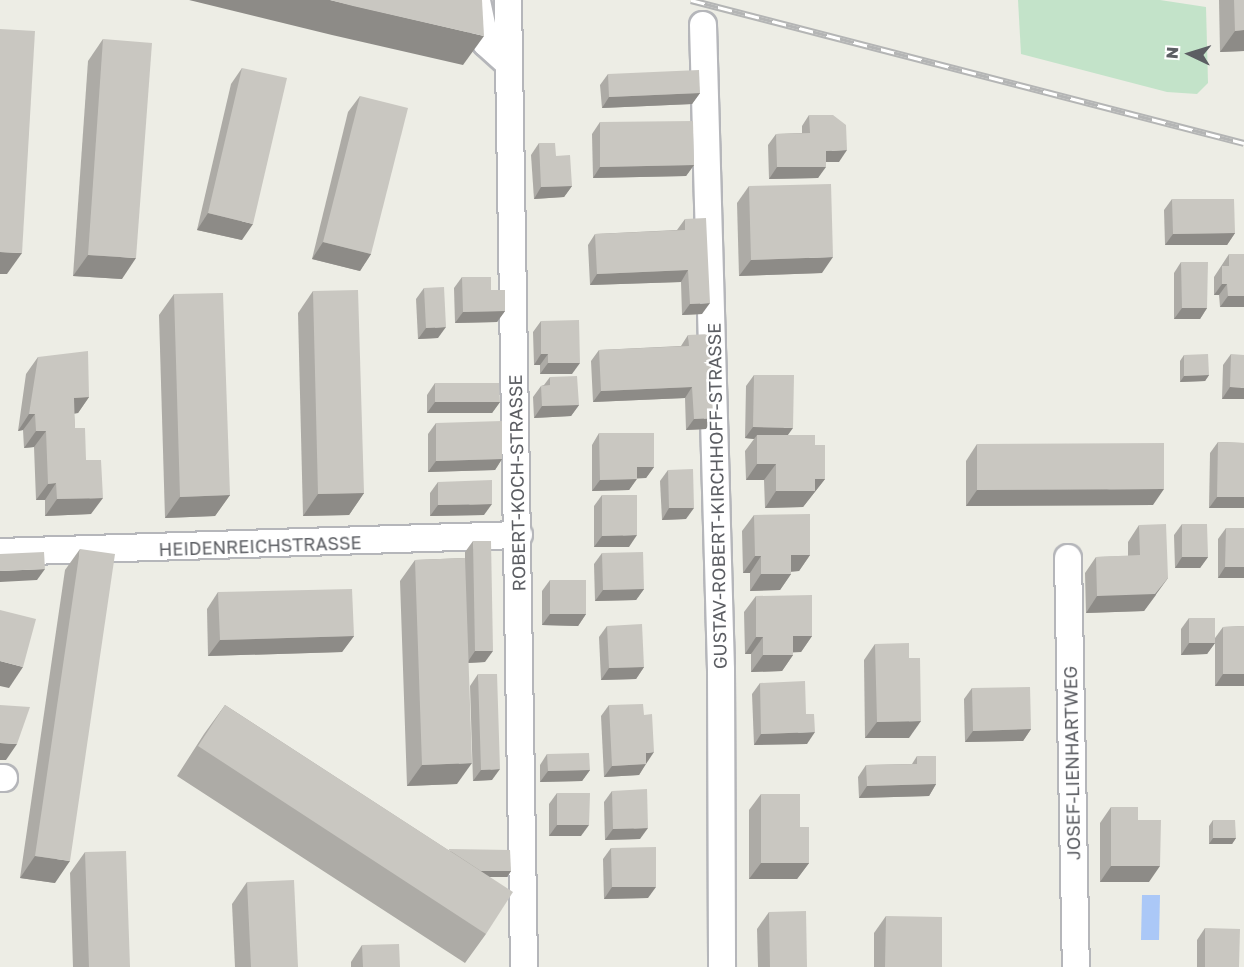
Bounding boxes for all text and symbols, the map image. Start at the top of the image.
north arrow [1160,24,1220,84]
text: N [1162,46,1182,60]
street label: GUSTAV-ROBERT-KIRCHHOFF-STRASSE [703,323,731,669]
street label: ROBERT-KOCH-STRASSE [504,374,530,592]
street label: HEIDENREICHSTRASSE [158,532,362,560]
street label: JOSEF-LIENHARTWEG [1060,666,1084,860]

